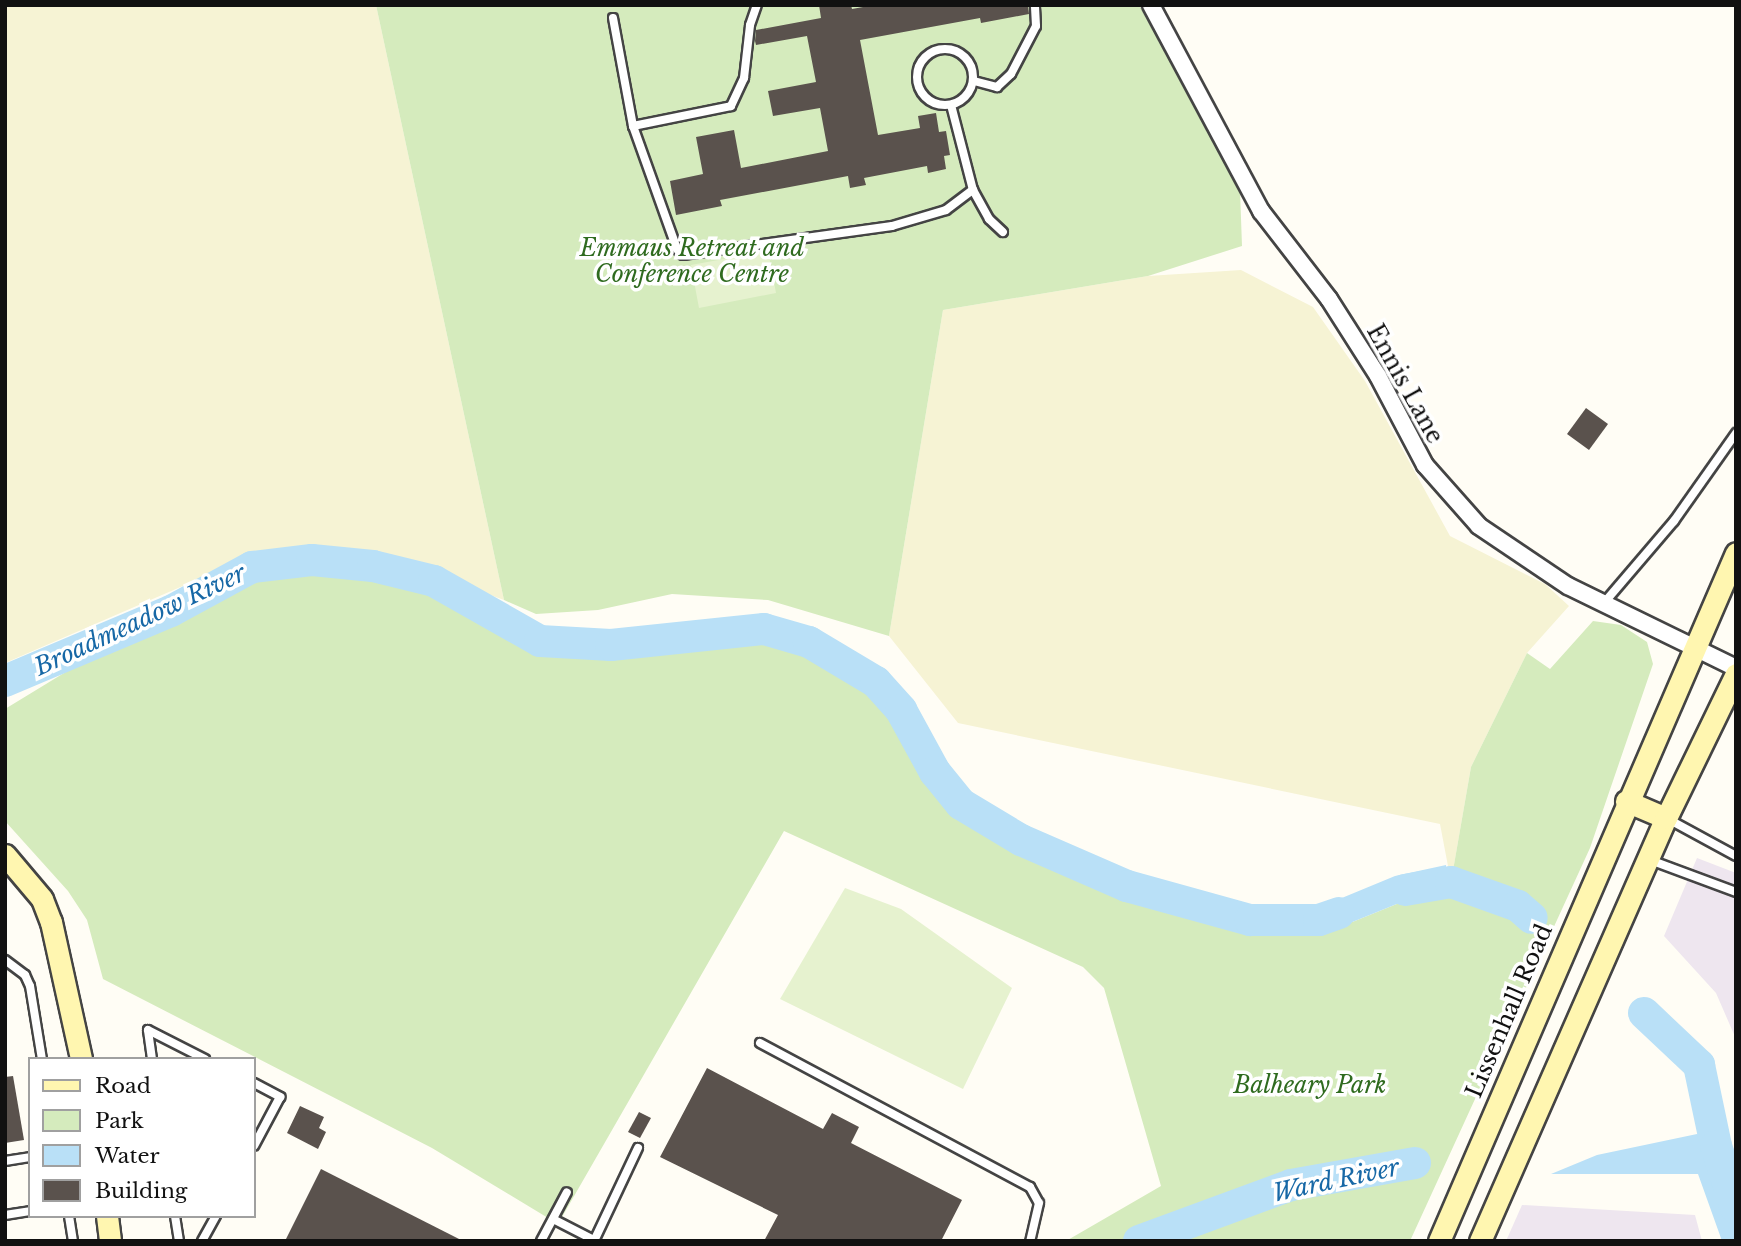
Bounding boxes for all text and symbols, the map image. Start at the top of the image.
park label: Emmaus Retreat and Conference Centre [580,234,804,288]
street label: Ennis Lane [1361,320,1449,448]
water label: Broadmeadow River [30,558,250,682]
street label: Lissenhall Road [1460,920,1558,1102]
legend [28,1057,256,1218]
park label: Balheary Park [1234,1071,1386,1099]
text: Road [95,1073,151,1099]
text: Park [95,1108,144,1134]
text: Water [95,1143,159,1169]
water label: Ward River [1270,1152,1402,1208]
text: Building [95,1178,187,1204]

